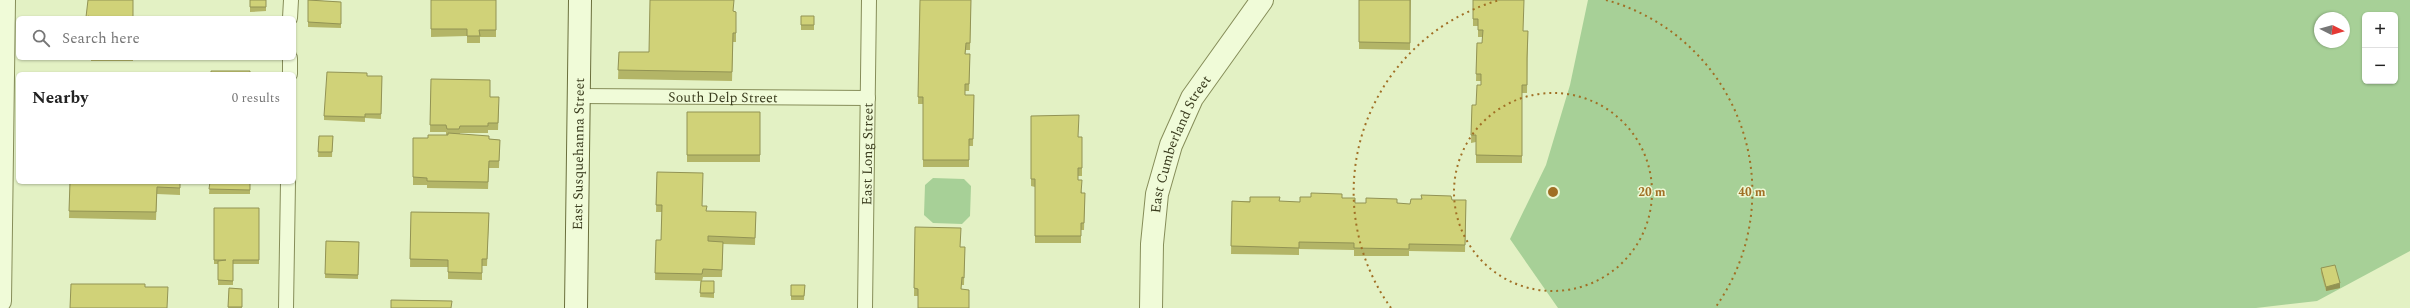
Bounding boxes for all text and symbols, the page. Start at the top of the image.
north arrow [2314,12,2350,48]
map controls [2362,12,2398,84]
button: + [2362,12,2398,48]
search box [16,16,296,60]
icon: search [30,27,52,49]
text: Search here [62,27,140,50]
button: − [2362,48,2398,84]
street label: East Cumberland Street [1145,71,1216,214]
street label: East Susquehanna Street [567,78,590,230]
text: Nearby [32,85,88,111]
street label: South Delp Street [668,87,778,108]
text: 0 results [232,88,280,108]
street label: East Long Street [856,102,879,206]
text: 20 m [1638,183,1666,202]
text: 40 m [1738,183,1766,202]
centre of rings [1546,185,1560,199]

